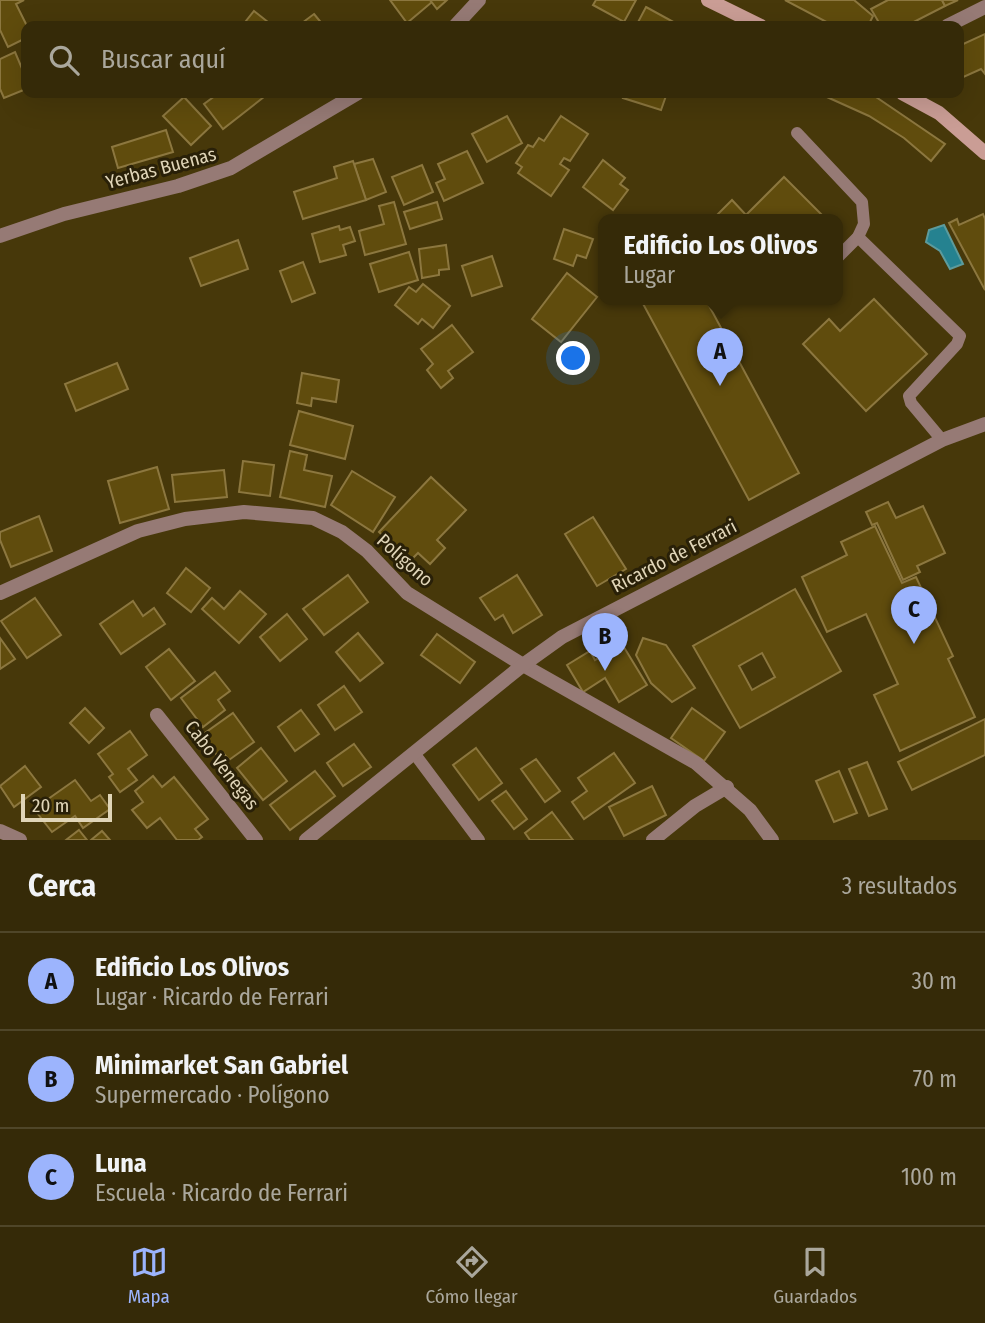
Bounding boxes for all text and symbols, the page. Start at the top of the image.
search box [21,21,964,98]
icon: search [45,41,83,79]
text: Buscar aquí [101,44,226,75]
street label: Yerbas Buenas [103,142,219,194]
popup [598,214,843,305]
text: Edificio Los Olivos [623,230,818,261]
text: Lugar [623,261,675,289]
pin: A [697,328,743,386]
your location [556,341,590,375]
street label: Ricardo de Ferrari [607,515,741,597]
street label: Polígono [372,529,438,591]
pin: C [891,586,937,644]
pin: B [582,613,628,671]
street label: Cabo Venegas [180,716,264,814]
scale bar [21,791,112,823]
text: 20 m [32,794,69,817]
text: Cerca [28,868,96,904]
text: 3 resultados [842,872,957,900]
text: Edificio Los Olivos [95,952,289,983]
text: A [45,967,57,995]
text: 30 m [912,967,957,995]
text: Lugar · Ricardo de Ferrari [95,983,329,1011]
text: Minimarket San Gabriel [95,1050,348,1081]
text: B [45,1065,57,1093]
text: 70 m [913,1065,957,1093]
text: Supermercado · Polígono [95,1081,330,1109]
text: Luna [95,1148,147,1179]
text: C [45,1163,57,1191]
text: 100 m [901,1163,957,1191]
text: Escuela · Ricardo de Ferrari [95,1179,348,1207]
tab: Mapa [128,1243,170,1308]
tab: Cómo llegar [425,1243,518,1308]
tab: Guardados [773,1243,857,1308]

